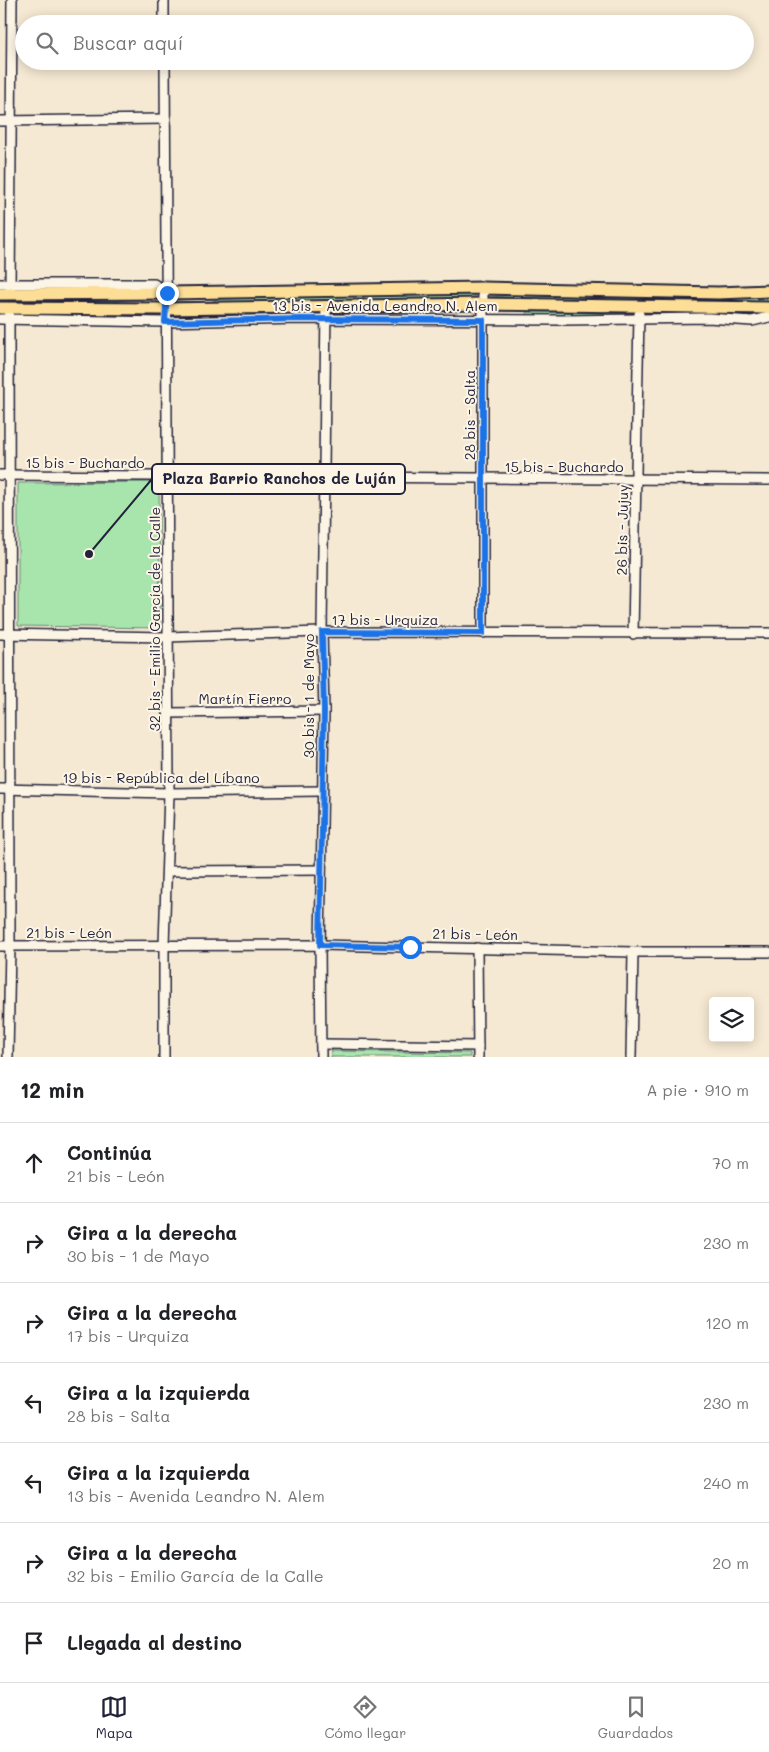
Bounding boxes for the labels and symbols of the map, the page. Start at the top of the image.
route end [156,282,179,305]
street label: 13 bis - Avenida Leandro N. Alem [272,296,498,315]
street label: 28 bis - Salta [460,370,479,460]
street label: 15 bis - Buchardo [25,453,145,472]
street label: 15 bis - Buchardo [504,457,624,476]
callout: Plaza Barrio Ranchos de Luján [152,464,405,494]
text: Plaza Barrio Ranchos de Luján [162,468,396,488]
street label: 26 bis - Jujuy [612,485,632,575]
street label: 32 bis - Emilio García de la Calle [145,507,164,731]
street label: 17 bis - Urquiza [331,610,439,629]
street label: 30 bis - 1 de Mayo [299,634,318,758]
street label: Martín Fierro [199,689,291,708]
street label: 19 bis - República del Líbano [63,768,259,787]
street label: 21 bis - León [26,923,112,942]
street label: 21 bis - León [432,924,518,944]
route start [399,936,422,959]

